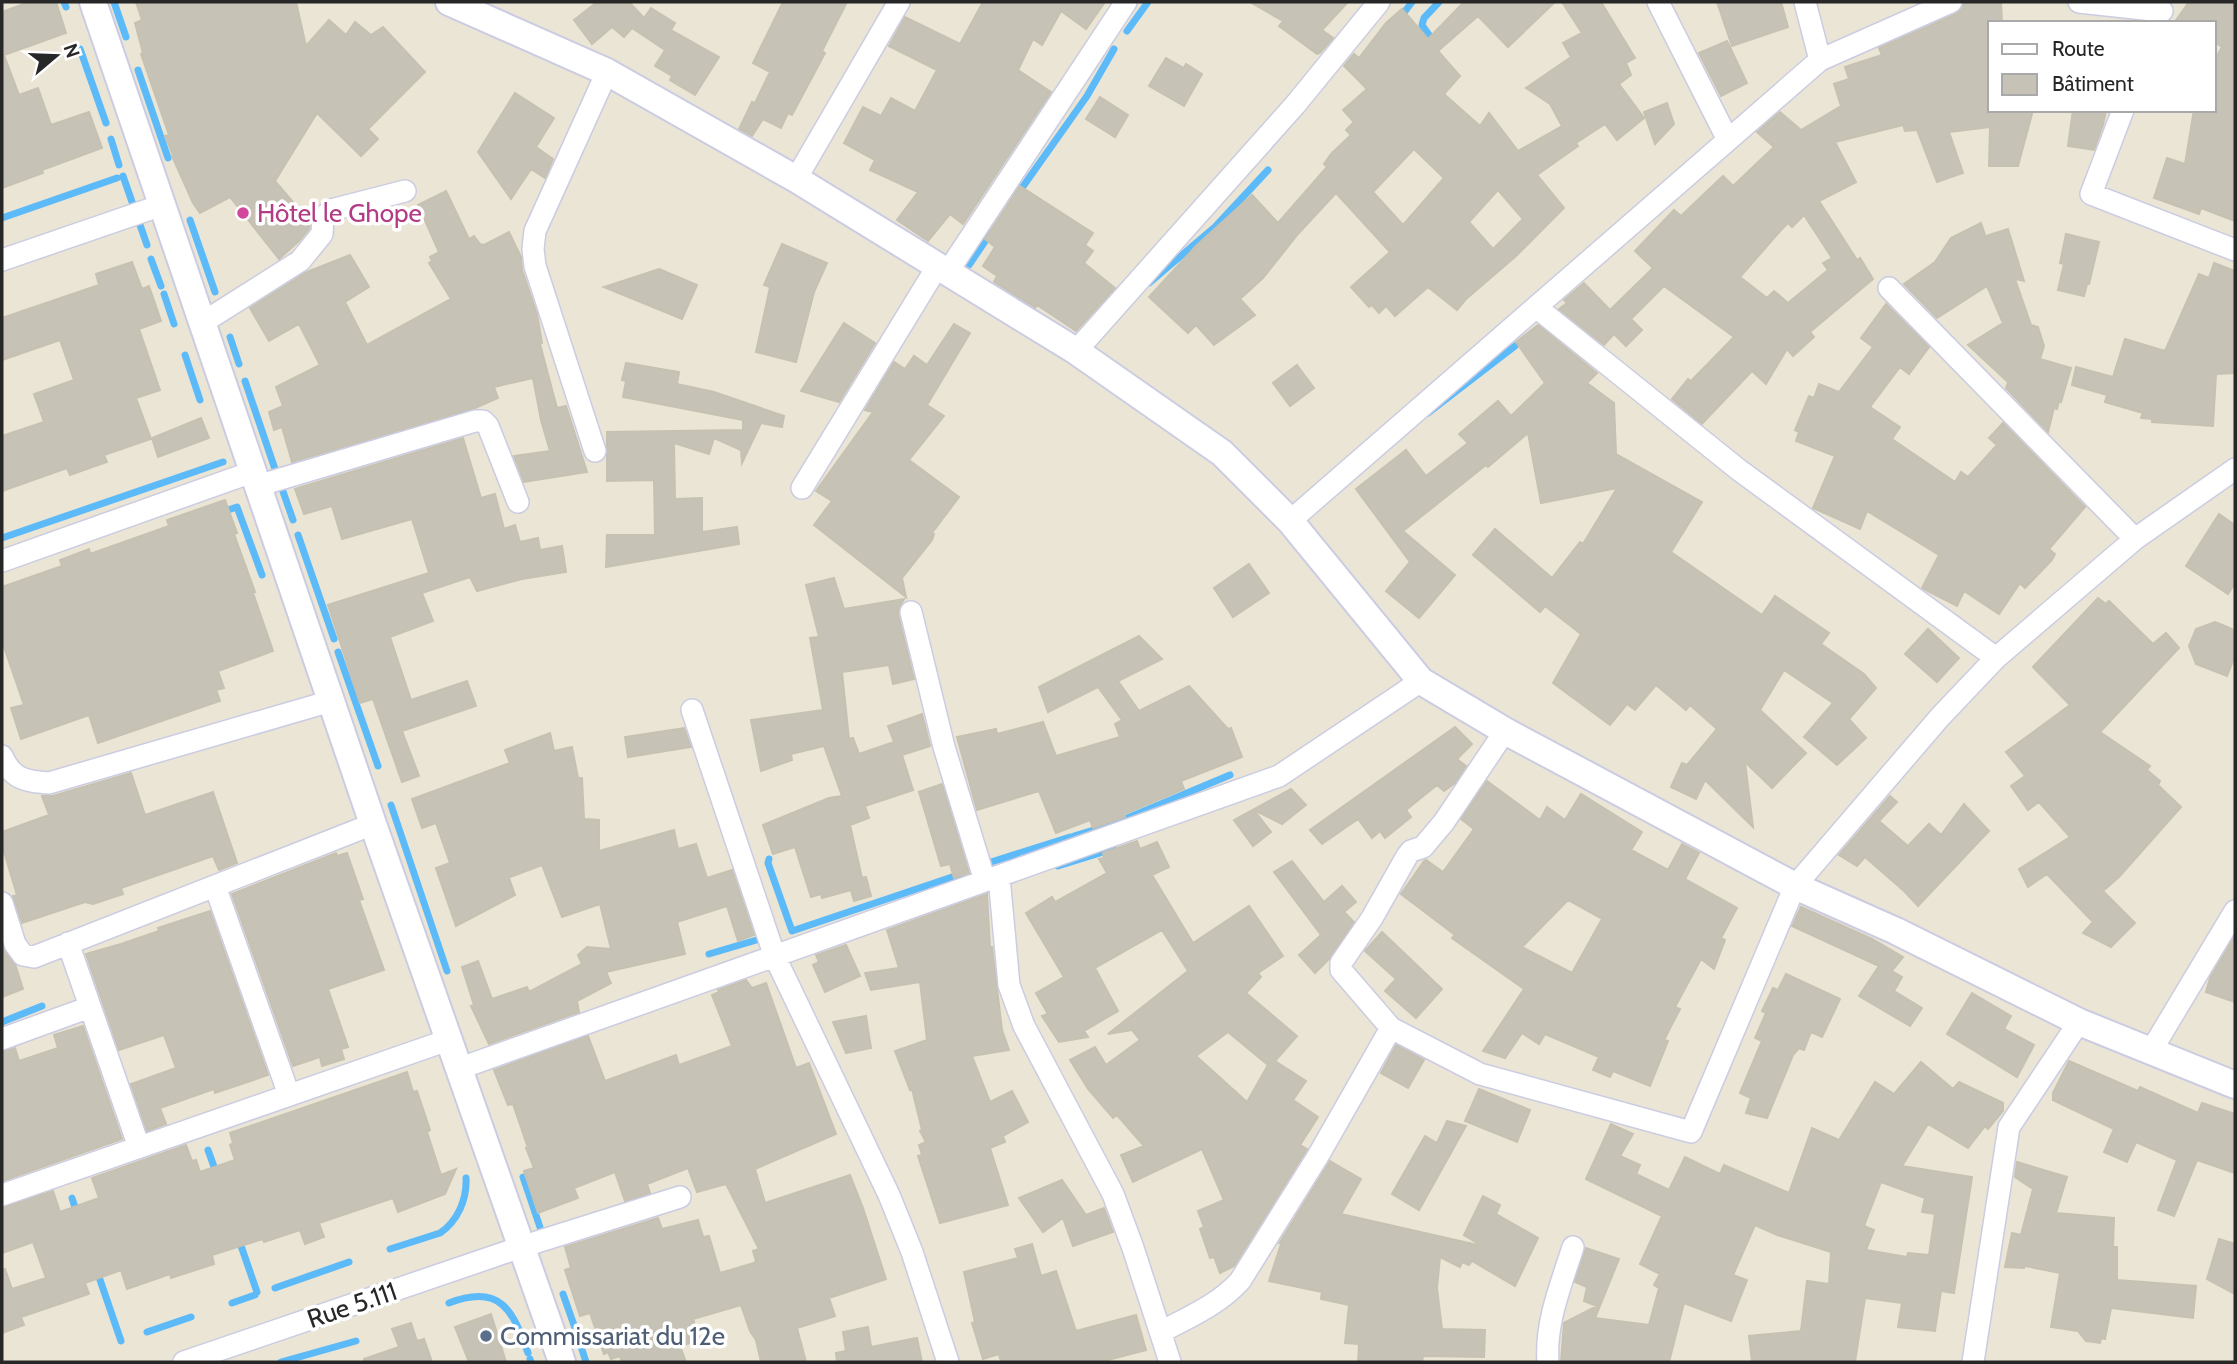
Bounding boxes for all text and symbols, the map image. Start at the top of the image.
north arrow [21,21,91,91]
legend [1988,21,2216,112]
text: Route [2052,36,2105,61]
text: N [59,41,85,61]
text: Bâtiment [2052,71,2134,96]
place label: Hôtel le Ghope [257,197,422,229]
marker: Hôtel le Ghope [235,205,251,221]
street label: Rue 5.111 [303,1275,401,1335]
place label: Commissariat du 12e [500,1320,725,1352]
marker: Commissariat du 12e [478,1328,494,1344]

